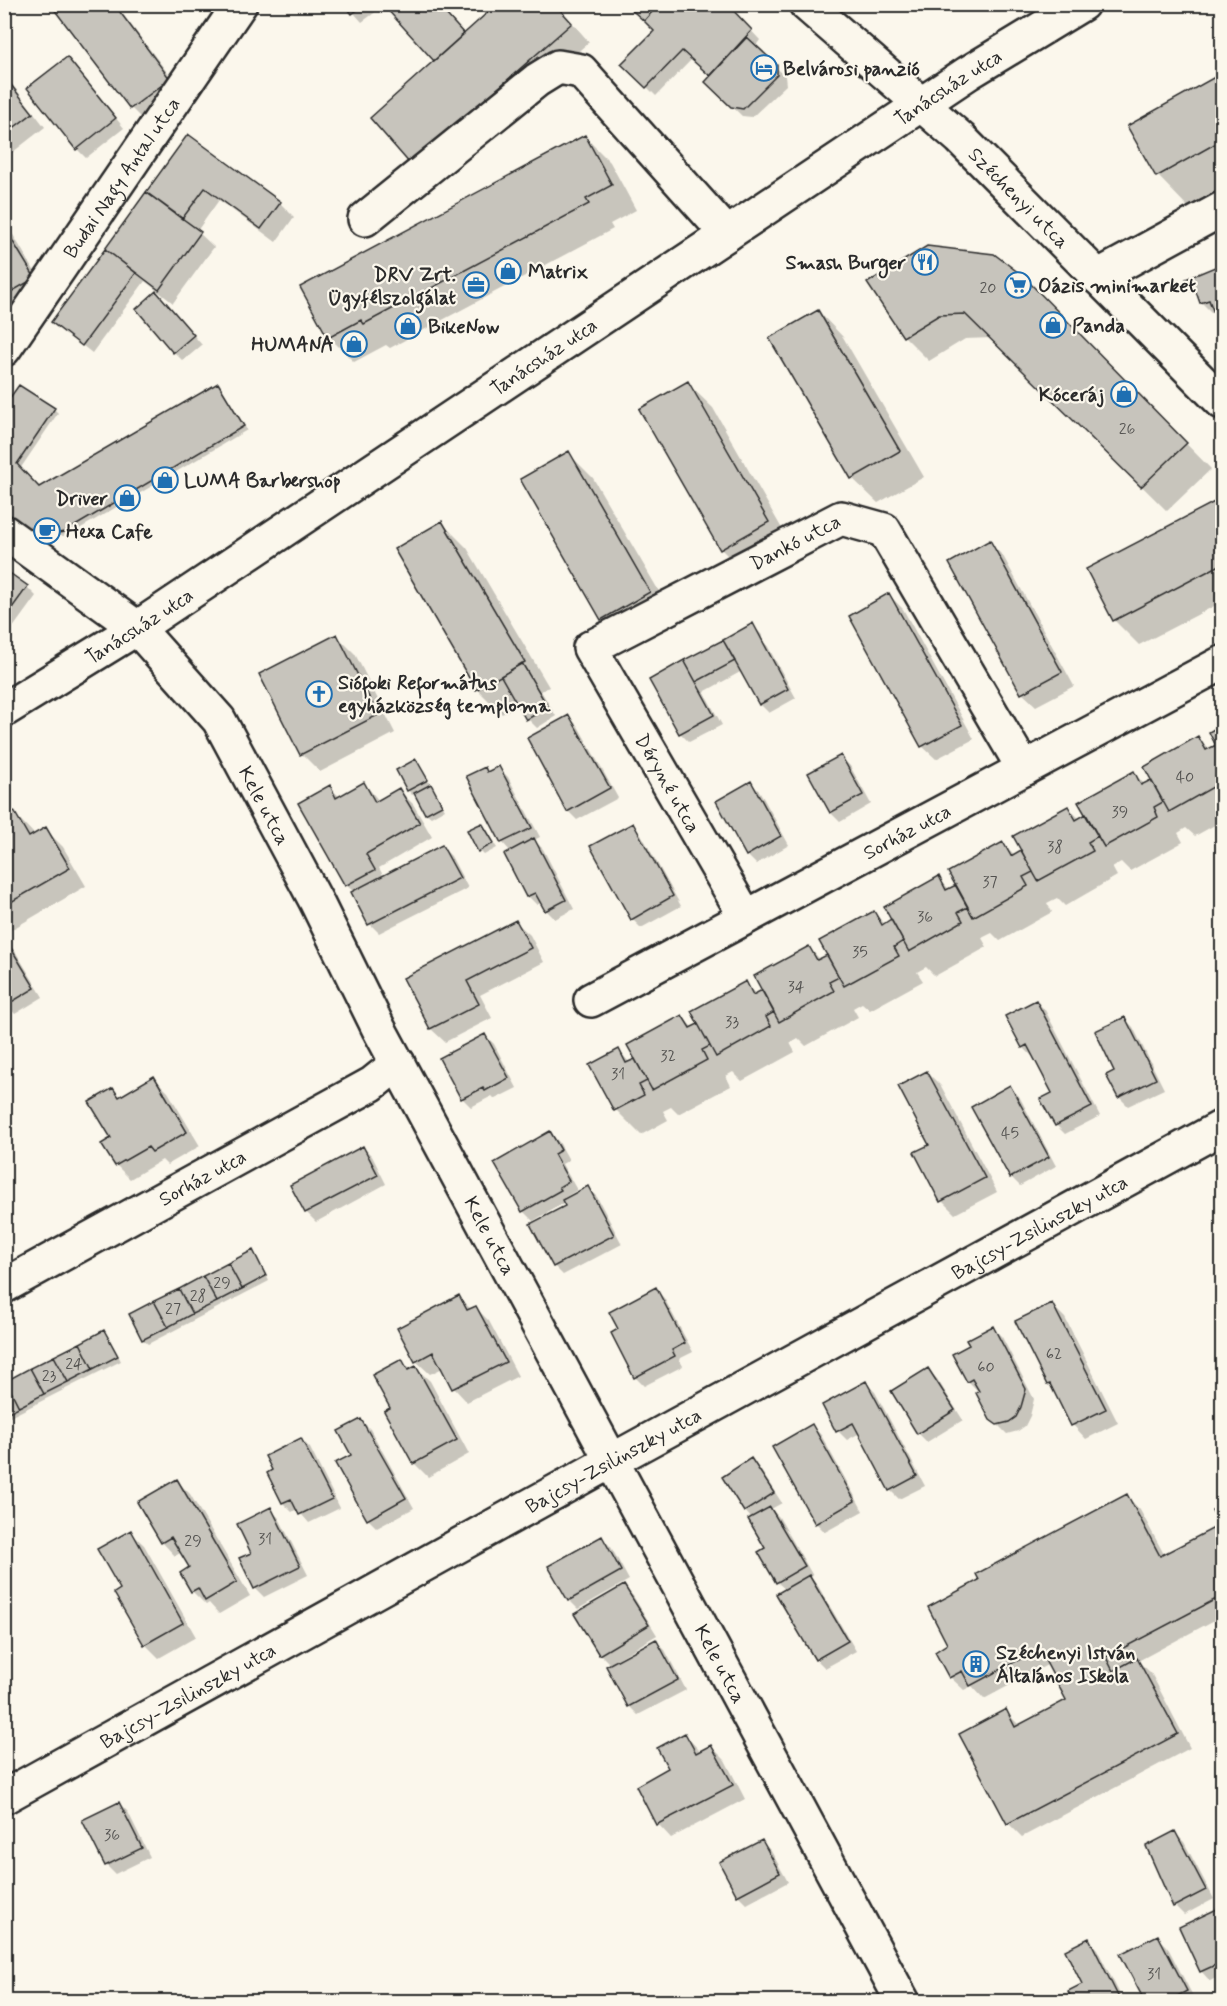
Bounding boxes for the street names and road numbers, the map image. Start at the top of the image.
street label: Tanácsház utca [890,43,1008,133]
street label: Budai Nagy Antal utca [58,92,187,264]
street label: Széchenyi utca [962,142,1074,255]
street label: Tanácsház utca [485,312,603,403]
street label: Dankó utca [746,508,846,578]
street label: Tanácsház utca [80,582,199,672]
street label: Déryné utca [627,729,706,838]
street label: Kele utca [231,762,296,850]
street label: Sorház utca [859,798,956,867]
street label: Sorház utca [154,1144,251,1213]
street label: Bajcsy-Zsilinszky utca [947,1169,1133,1287]
street label: Kele utca [457,1192,521,1281]
street label: Bajcsy-Zsilinszky utca [521,1402,707,1521]
street label: Kele utca [687,1620,752,1709]
street label: Bajcsy-Zsilinszky utca [96,1637,281,1756]

